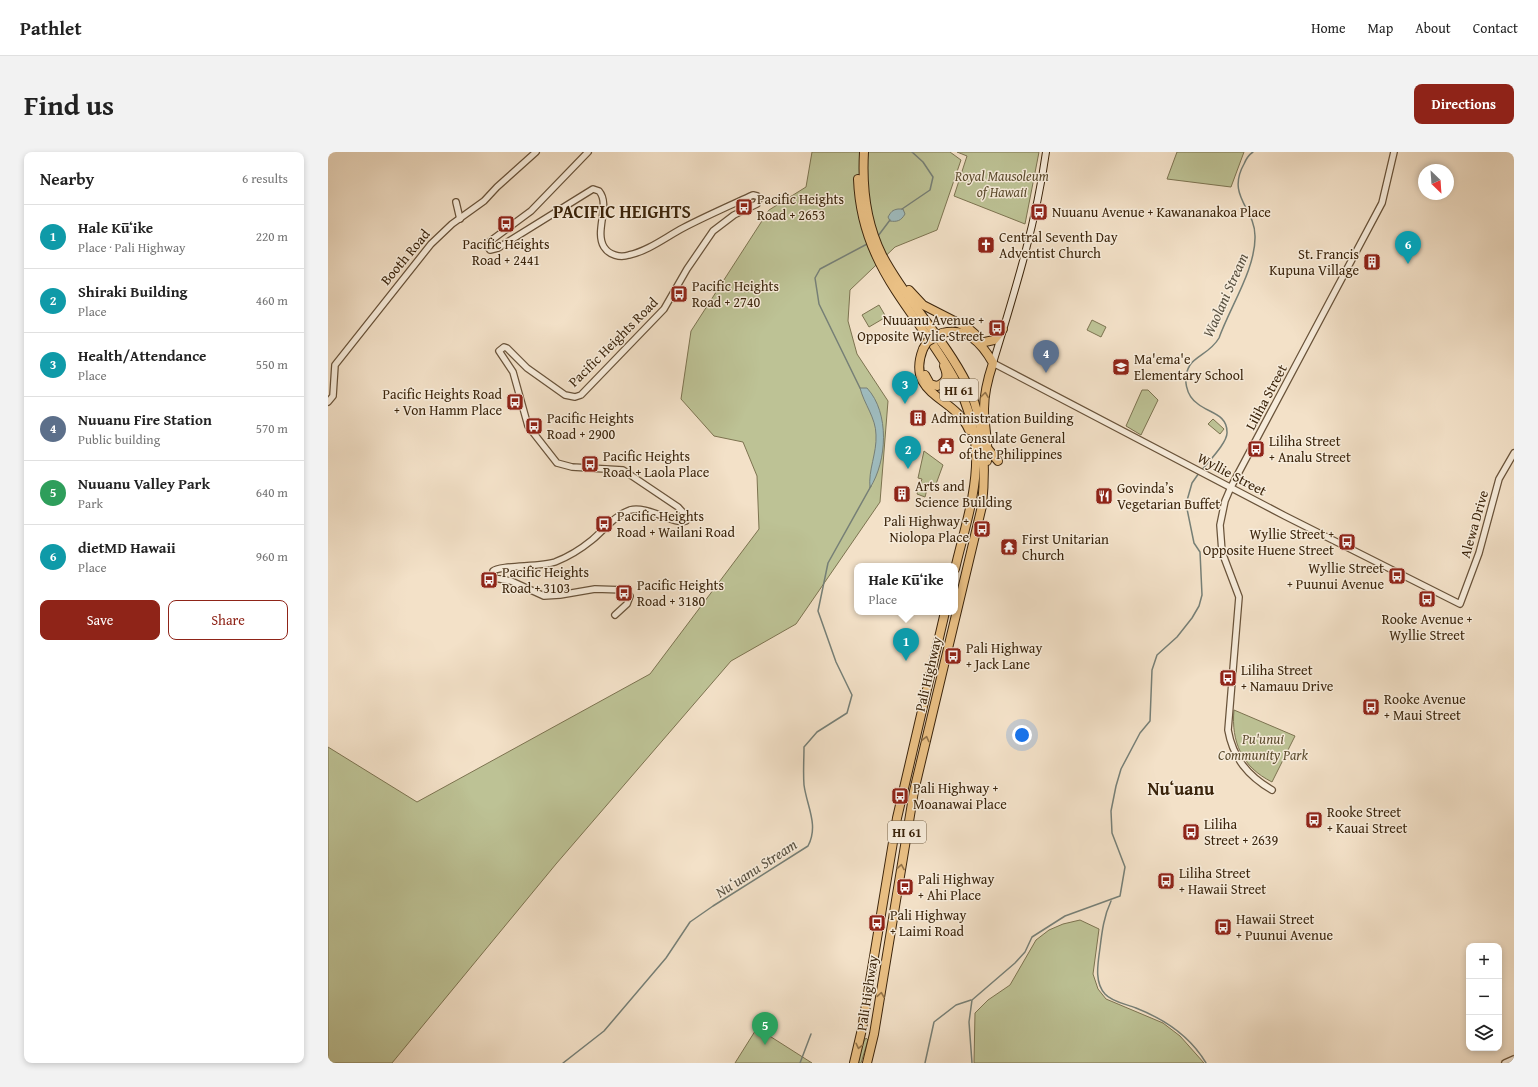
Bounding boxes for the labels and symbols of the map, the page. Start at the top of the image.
north arrow [1418,164,1454,200]
park label: Royal Mausoleum of Hawaii [954,166,1049,202]
place label: Pacific Heights Road + 2653 [757,189,844,225]
bus stop icon: Pacific Heights Road + 2653 [734,197,754,217]
district label: PACIFIC HEIGHTS [553,198,691,225]
bus stop icon: Nuuanu Avenue + Kawananakoa Place [1029,202,1049,222]
place label: Nuuanu Avenue + Kawananakoa Place [1052,202,1271,222]
bus stop icon: Pacific Heights Road + 2441 [496,214,516,234]
street label: Booth Road [376,224,435,289]
place label: Central Seventh Day Adventist Church [999,227,1118,263]
pin: 6 [1395,231,1421,264]
place label: Pacific Heights Road + 2441 [462,234,550,270]
church icon: Central Seventh Day Adventist Church [976,235,996,255]
place label: St. Francis Kupuna Village [1269,244,1359,280]
water label: Waolani Stream [1197,249,1253,341]
building icon: St. Francis Kupuna Village [1362,252,1382,272]
place label: Pacific Heights Road + 2740 [692,276,779,312]
bus stop icon: Pacific Heights Road + 2740 [669,284,689,304]
street label: Pacific Heights Road [564,292,663,391]
place label: Nuuanu Avenue + Opposite Wylie Street [857,310,984,346]
bus stop icon: Nuuanu Avenue + Opposite Wylie Street [987,318,1007,338]
pin: 4 [1033,340,1059,373]
place label: Ma'ema'e Elementary School [1134,349,1244,385]
school or university icon: Ma'ema'e Elementary School [1111,357,1131,377]
street label: Liliha Street [1240,361,1292,433]
pin: 3 [892,371,918,404]
road number: HI 61 [940,379,978,401]
place label: Pacific Heights Road + Von Hamm Place [383,384,503,420]
bus stop icon: Pacific Heights Road + Von Hamm Place [505,392,525,412]
one-way arrow [980,392,989,398]
place label: Pacific Heights Road + 2900 [547,408,634,444]
building icon: Administration Building [908,408,928,428]
place label: Administration Building [931,408,1073,428]
bus stop icon: Pacific Heights Road + 2900 [524,416,544,436]
place label: Consulate General of the Philippines [959,428,1065,464]
place label: Liliha Street + Analu Street [1269,431,1351,467]
pin: 2 [895,436,921,469]
public building icon: Consulate General of the Philippines [936,436,956,456]
bus stop icon: Liliha Street + Analu Street [1246,439,1266,459]
place label: Pacific Heights Road + Laola Place [603,446,710,482]
street label: Wyllie Street [1194,447,1270,501]
bus stop icon: Pacific Heights Road + Laola Place [580,454,600,474]
place label: Arts and Science Building [915,476,1012,512]
place label: Govinda’s Vegetarian Buffet [1117,478,1220,514]
building icon: Arts and Science Building [892,484,912,504]
restaurant icon: Govinda’s Vegetarian Buffet [1094,486,1114,506]
street label: Alewa Drive [1455,487,1493,560]
place label: Pacific Heights Road + Wailani Road [617,506,735,542]
place label: Pali Highway + Niolopa Place [884,511,969,547]
bus stop icon: Pacific Heights Road + Wailani Road [594,514,614,534]
bus stop icon: Pali Highway + Niolopa Place [972,519,992,539]
place label: Wyllie Street + Opposite Huene Street [1203,524,1334,560]
place label: First Unitarian Church [1022,529,1109,565]
bus stop icon: Wyllie Street + Opposite Huene Street [1337,532,1357,552]
temple icon: First Unitarian Church [999,537,1019,557]
place label: Wyllie Street + Puunui Avenue [1287,558,1384,594]
place label: Pacific Heights Road + 3103 [502,562,589,598]
bus stop icon: Wyllie Street + Puunui Avenue [1387,566,1407,586]
bus stop icon: Pacific Heights Road + 3103 [479,570,499,590]
place label: Pacific Heights Road + 3180 [637,575,724,611]
bus stop icon: Pacific Heights Road + 3180 [614,583,634,603]
bus stop icon: Rooke Avenue + Wyllie Street [1417,589,1437,609]
place label: Rooke Avenue + Wyllie Street [1382,609,1473,645]
pin: 1 [893,628,919,661]
street label: Pali Highway [910,634,946,713]
place label: Pali Highway + Jack Lane [966,638,1042,674]
bus stop icon: Pali Highway + Jack Lane [943,646,963,666]
place label: Liliha Street + Namauu Drive [1241,660,1334,696]
bus stop icon: Liliha Street + Namauu Drive [1218,668,1238,688]
place label: Rooke Avenue + Maui Street [1384,689,1466,725]
bus stop icon: Rooke Avenue + Maui Street [1361,697,1381,717]
your location [1012,725,1032,745]
park label: Pu'unui Community Park [1218,729,1309,765]
one-way arrow [921,736,929,742]
district label: Nuʻuanu [1148,775,1215,802]
place label: Pali Highway + Moanawai Place [913,778,1007,814]
bus stop icon: Pali Highway + Moanawai Place [890,786,910,806]
place label: Rooke Street + Kauai Street [1327,802,1407,838]
bus stop icon: Rooke Street + Kauai Street [1304,810,1324,830]
place label: Liliha Street + 2639 [1204,814,1279,850]
road number: HI 61 [888,821,926,843]
bus stop icon: Liliha Street + 2639 [1181,822,1201,842]
water label: Nuʻuanu Stream [711,834,801,902]
place label: Liliha Street + Hawaii Street [1179,863,1266,899]
one-way arrow [897,864,905,870]
place label: Pali Highway + Ahi Place [918,869,994,905]
bus stop icon: Liliha Street + Hawaii Street [1156,871,1176,891]
bus stop icon: Pali Highway + Ahi Place [895,877,915,897]
place label: Pali Highway + Laimi Road [890,905,966,941]
place label: Hawaii Street + Puunui Avenue [1236,909,1333,945]
bus stop icon: Pali Highway + Laimi Road [867,913,887,933]
bus stop icon: Hawaii Street + Puunui Avenue [1213,917,1233,937]
street label: Pali Highway [851,954,883,1032]
one-way arrow [876,992,884,998]
pin: 5 [752,1012,778,1045]
one-way arrow [855,1043,863,1049]

